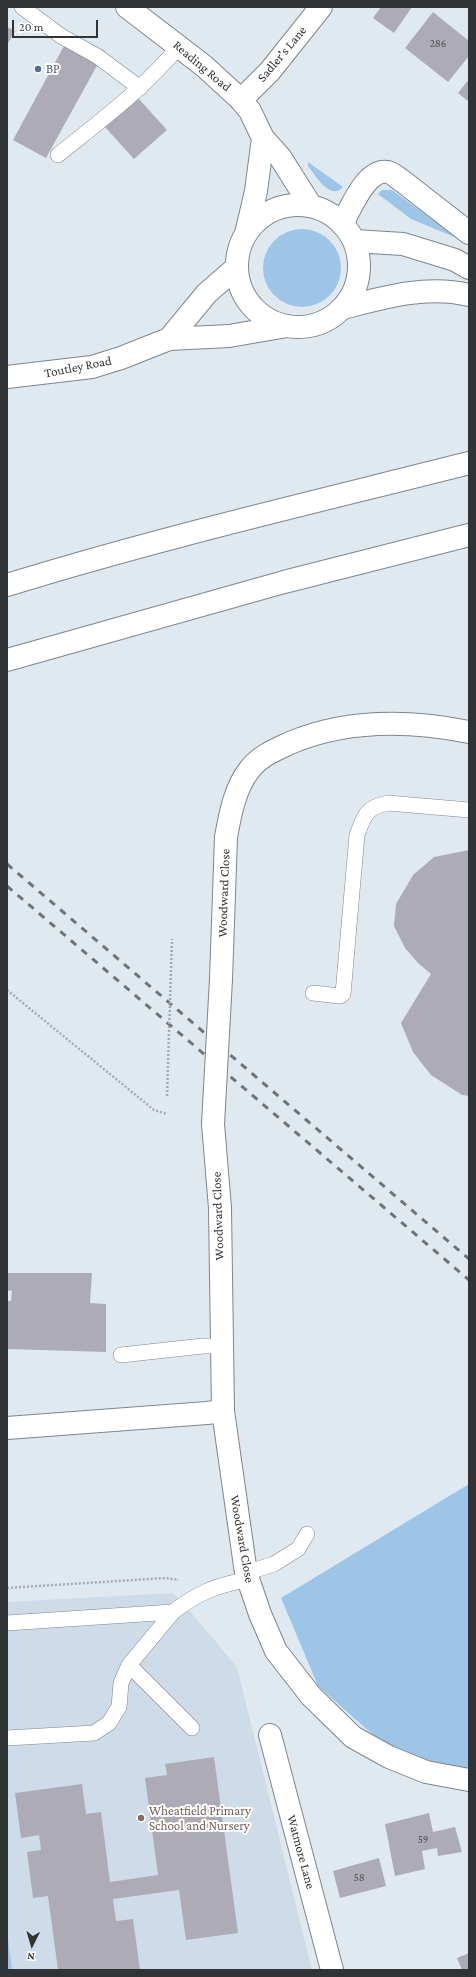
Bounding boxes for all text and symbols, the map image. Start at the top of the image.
scale bar [14,12,100,38]
text: 20 m [19,20,43,34]
street label: Sadler's Lane [254,23,310,85]
street label: Reading Road [170,37,234,95]
house number: 286 [430,37,446,51]
place label: BP [46,61,60,77]
marker: BP [33,64,43,74]
street label: Toutley Road [43,353,113,381]
street label: Woodward Close [215,848,233,938]
street label: Woodward Close [209,1171,227,1261]
street label: Woodward Close [227,1494,257,1584]
place label: Wheatfield Primary School and Nursery [149,1803,251,1834]
marker: Wheatfield Primary School and Nursery [136,1813,146,1823]
street label: Watmore Lane [284,1813,318,1891]
house number: 59 [418,1833,428,1847]
house number: 58 [353,1871,365,1885]
north arrow [12,1925,52,1965]
text: N [27,1951,35,1963]

